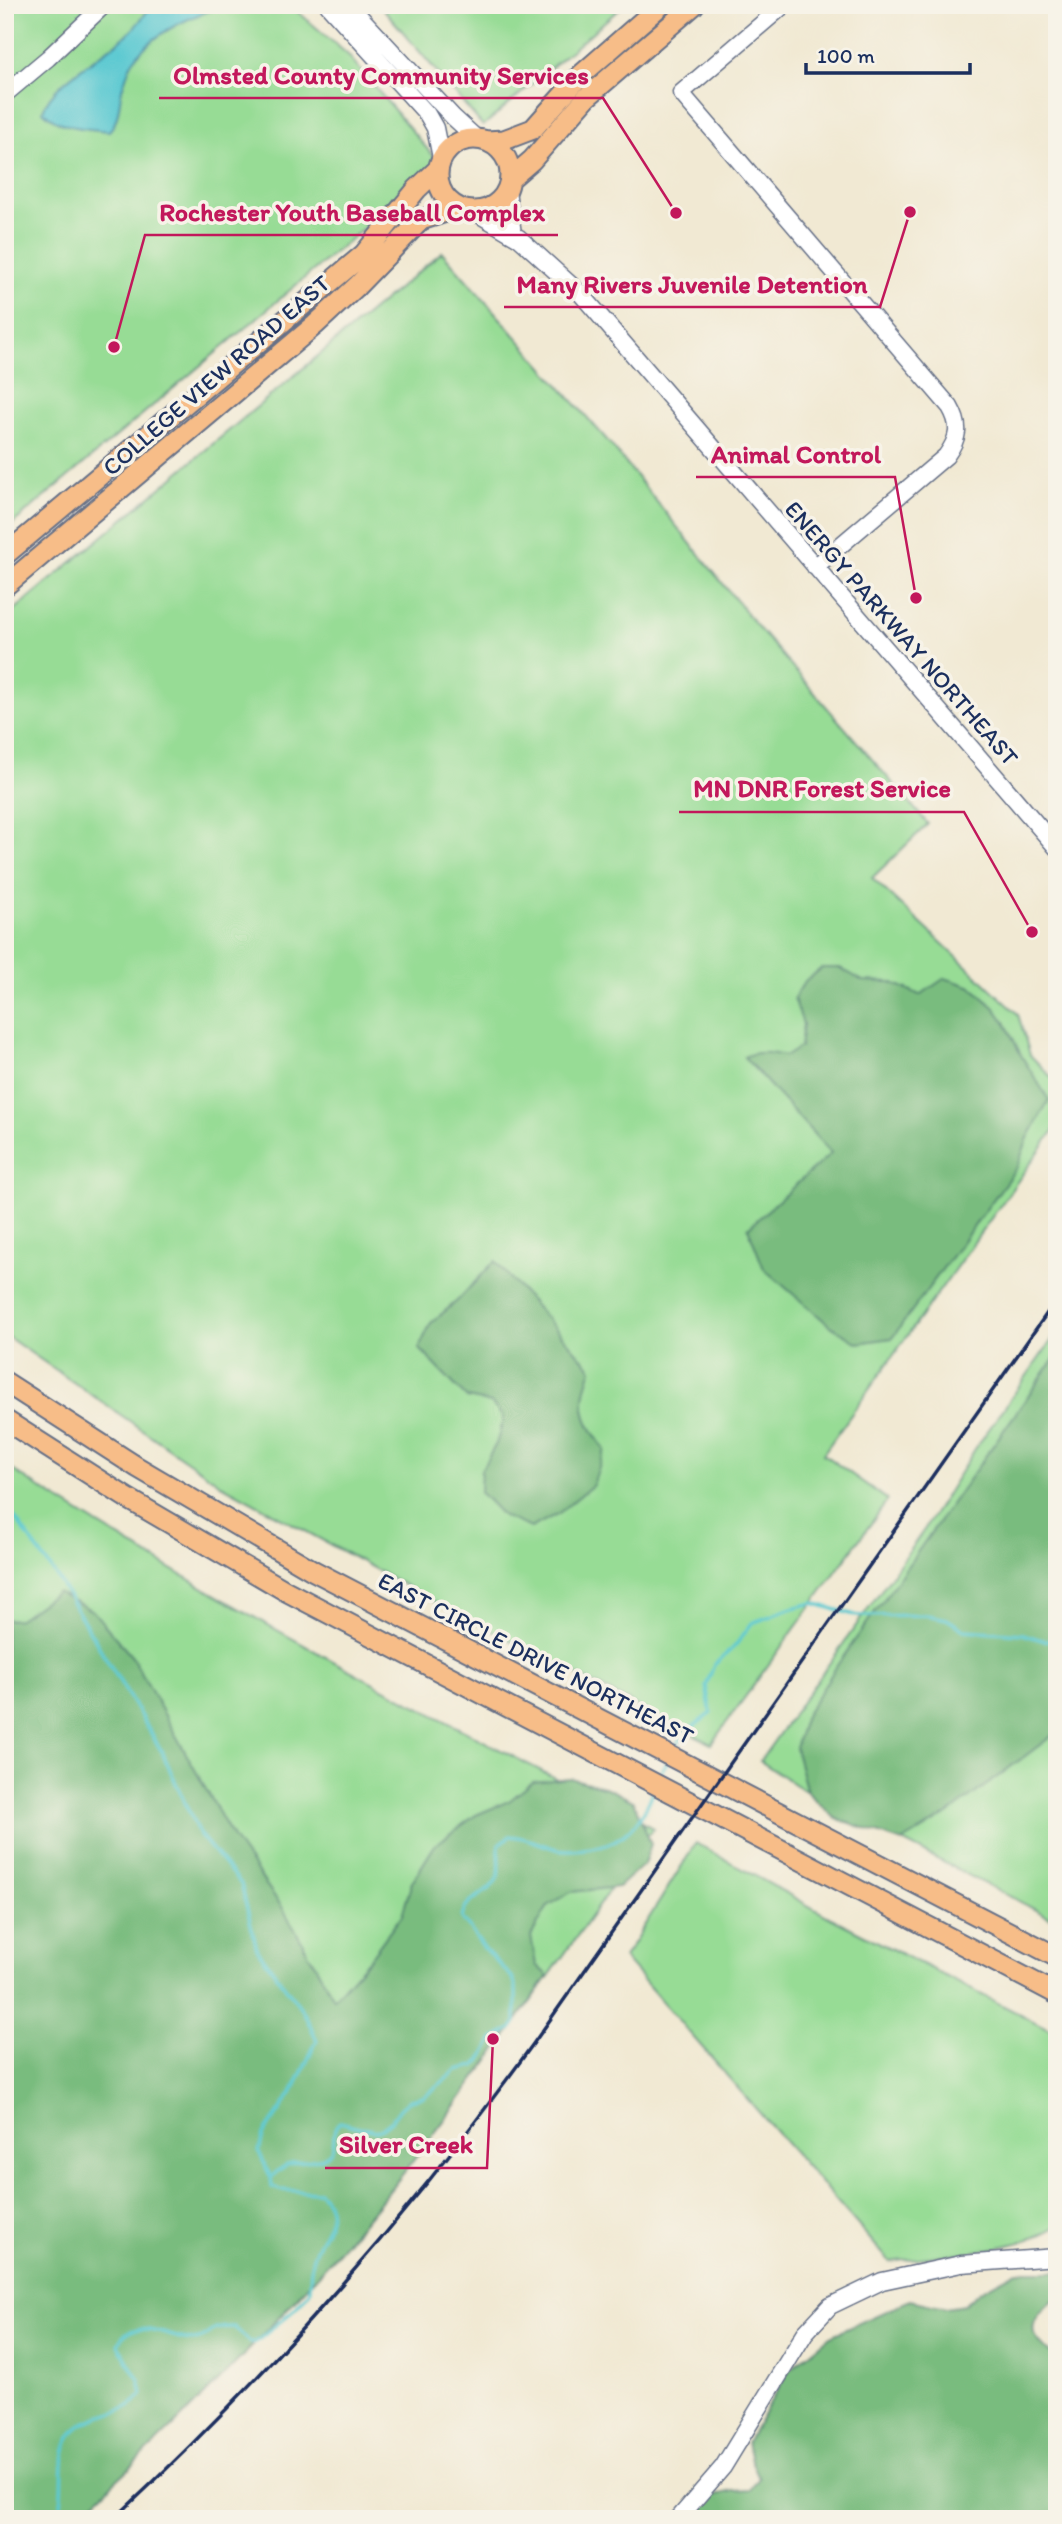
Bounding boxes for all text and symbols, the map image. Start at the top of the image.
scale bar [806,32,971,76]
text: 100 m [817,43,875,68]
callout: Olmsted County Community Services [159,51,603,98]
text: Olmsted County Community Services [173,59,589,91]
callout: Rochester Youth Baseball Complex [145,188,558,235]
text: Rochester Youth Baseball Complex [159,196,546,228]
callout: Many Rivers Juvenile Detention [504,260,880,307]
street label: COLLEGE VIEW ROAD EAST [96,268,336,482]
text: Many Rivers Juvenile Detention [517,268,868,300]
callout: Animal Control [696,430,895,477]
text: Animal Control [710,438,882,470]
street label: ENERGY PARKWAY NORTHEAST [779,495,1025,772]
callout: MN DNR Forest Service [679,765,964,812]
text: MN DNR Forest Service [693,772,951,804]
street label: EAST CIRCLE DRIVE NORTHEAST [373,1566,699,1751]
callout: Silver Creek [325,2121,487,2168]
text: Silver Creek [339,2128,474,2160]

